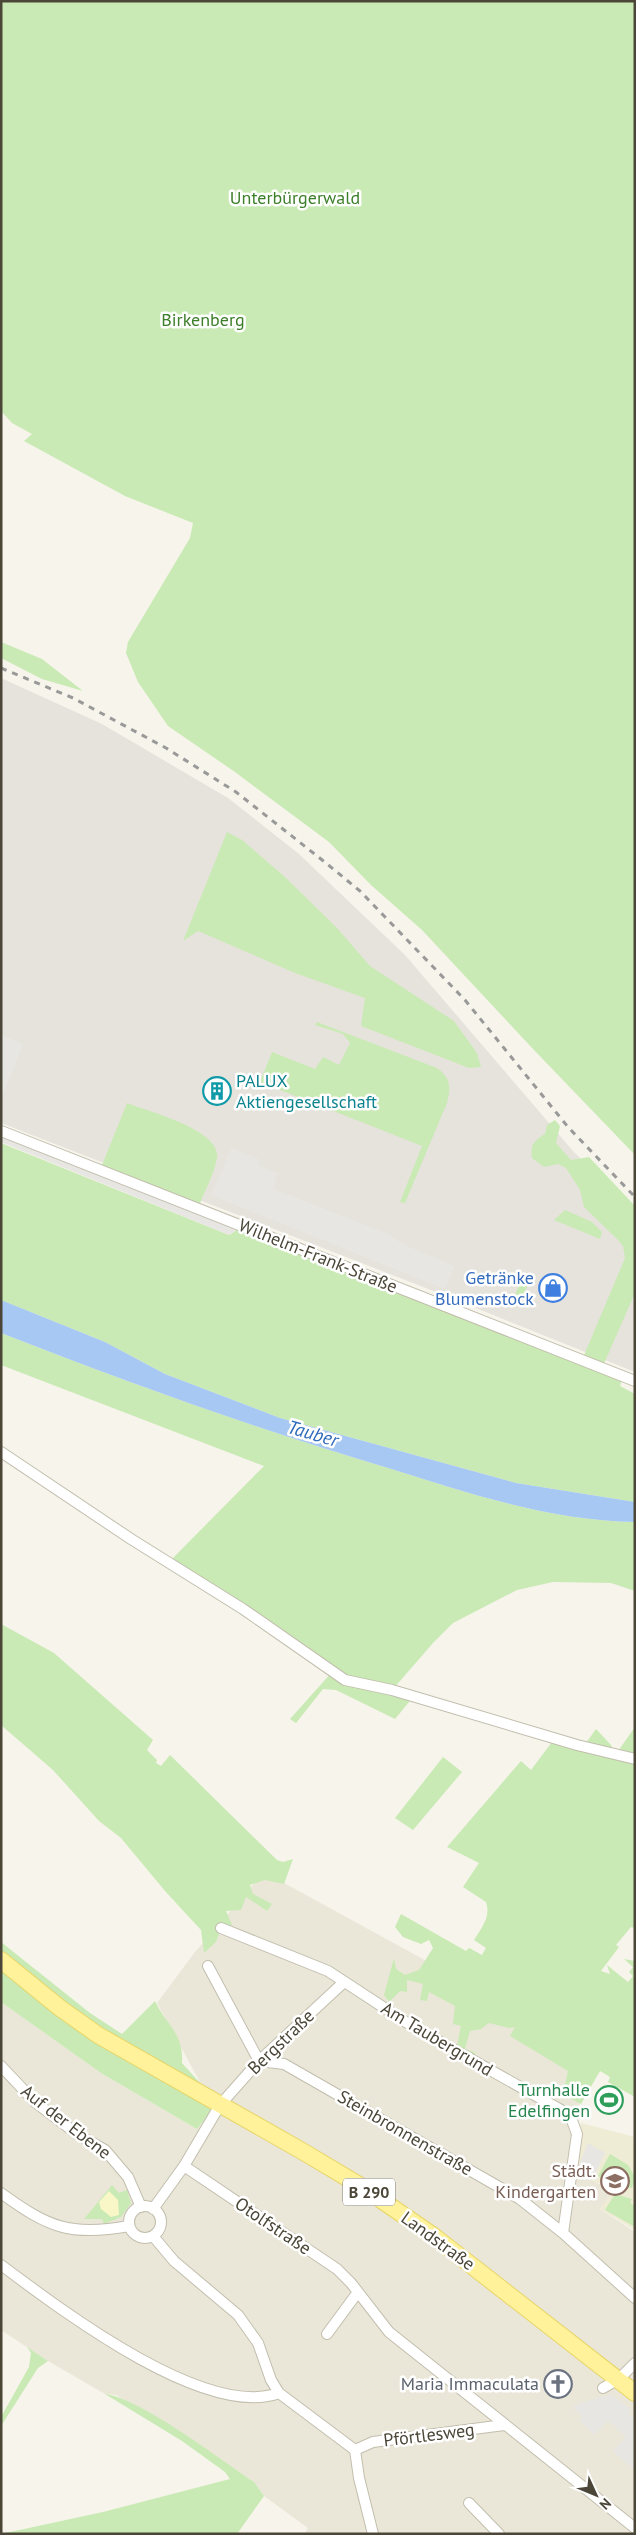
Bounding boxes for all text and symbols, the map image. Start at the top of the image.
park label: Unterbürgerwald [230,186,360,209]
park label: Birkenberg [161,308,245,331]
place label: PALUX Aktiengesellschaft [236,1069,377,1113]
building icon: PALUX Aktiengesellschaft [202,1076,232,1106]
street label: Wilhelm-Frank-Straße [235,1213,401,1298]
place label: Getränke Blumenstock [435,1266,534,1310]
shop icon: Getränke Blumenstock [538,1273,568,1303]
water label: Tauber [285,1414,343,1452]
street label: Am Taubergrund [377,1996,497,2081]
street label: Bergstraße [242,2004,319,2079]
place label: Turnhalle Edelfingen [508,2078,590,2122]
street label: Auf der Ebene [17,2079,116,2164]
street label: Steinbronnenstraße [334,2085,477,2181]
sports icon: Turnhalle Edelfingen [594,2085,624,2115]
place label: Städt. Kindergarten [495,2159,596,2203]
school or university icon: Städt. Kindergarten [600,2166,630,2196]
road number: B 290 [343,2178,395,2206]
street label: Otolfstraße [231,2192,316,2260]
street label: Landstraße [397,2206,480,2275]
church icon: Maria Immaculata [543,2369,573,2399]
place label: Maria Immaculata [401,2372,539,2395]
street label: Pförtlesweg [382,2418,476,2452]
north arrow [571,2470,621,2520]
text: N [596,2494,615,2514]

